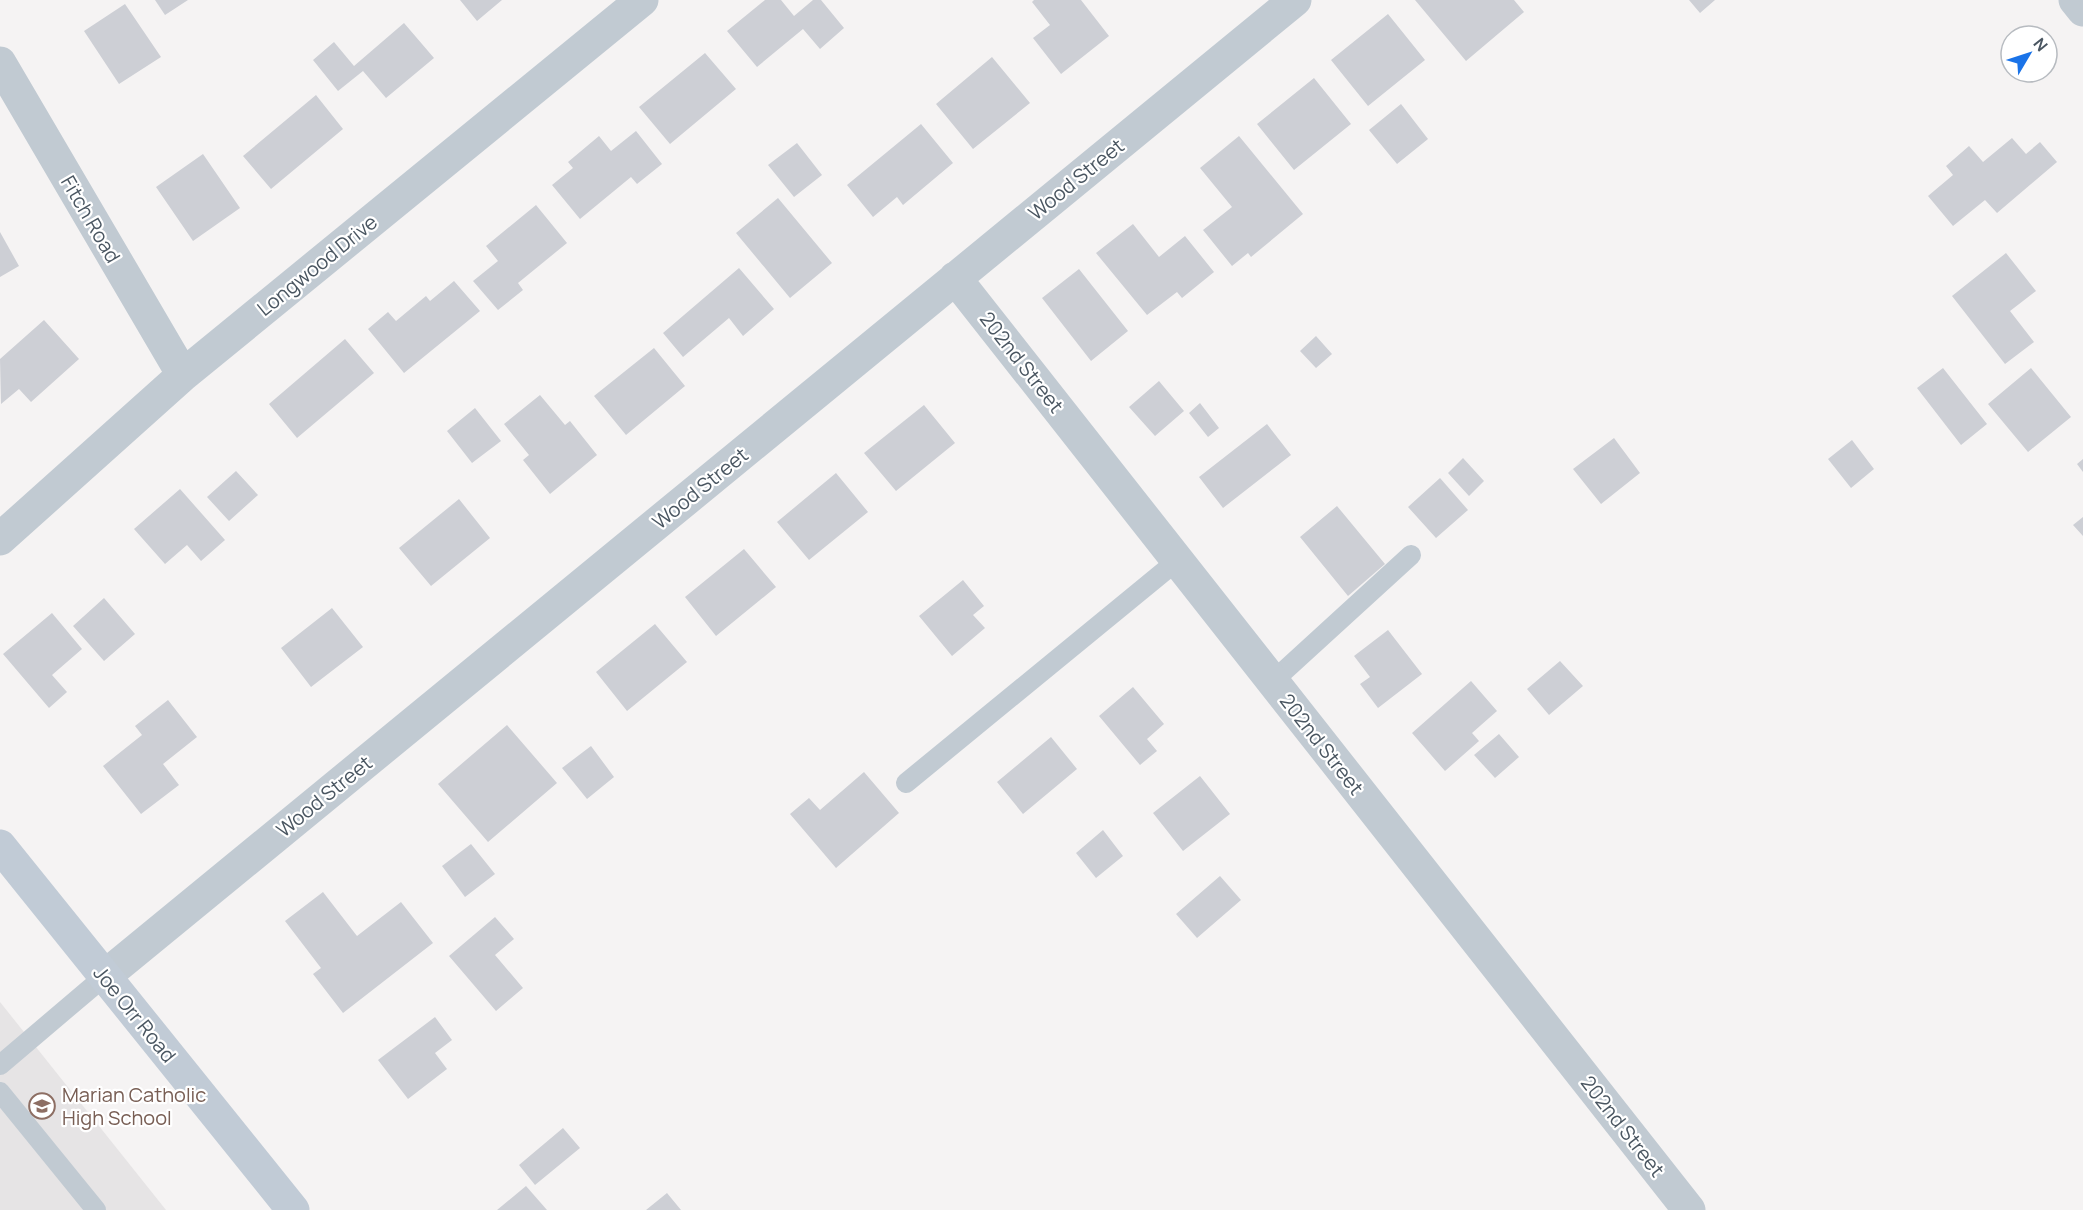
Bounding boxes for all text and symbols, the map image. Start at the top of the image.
north arrow [1999,24,2059,84]
text: N [2028,33,2053,56]
street label: Wood Street [1023,132,1129,226]
street label: Fitch Road [55,170,127,268]
street label: Longwood Drive [251,208,383,322]
street label: 202nd Street [974,306,1070,418]
street label: Wood Street [647,441,753,535]
street label: 202nd Street [1274,688,1370,800]
street label: Wood Street [271,749,377,843]
street label: Joe Orr Road [88,960,182,1068]
street label: 202nd Street [1575,1070,1671,1182]
place label: Marian Catholic High School [62,1081,206,1131]
school or university icon: Marian Catholic High School [27,1091,57,1121]

